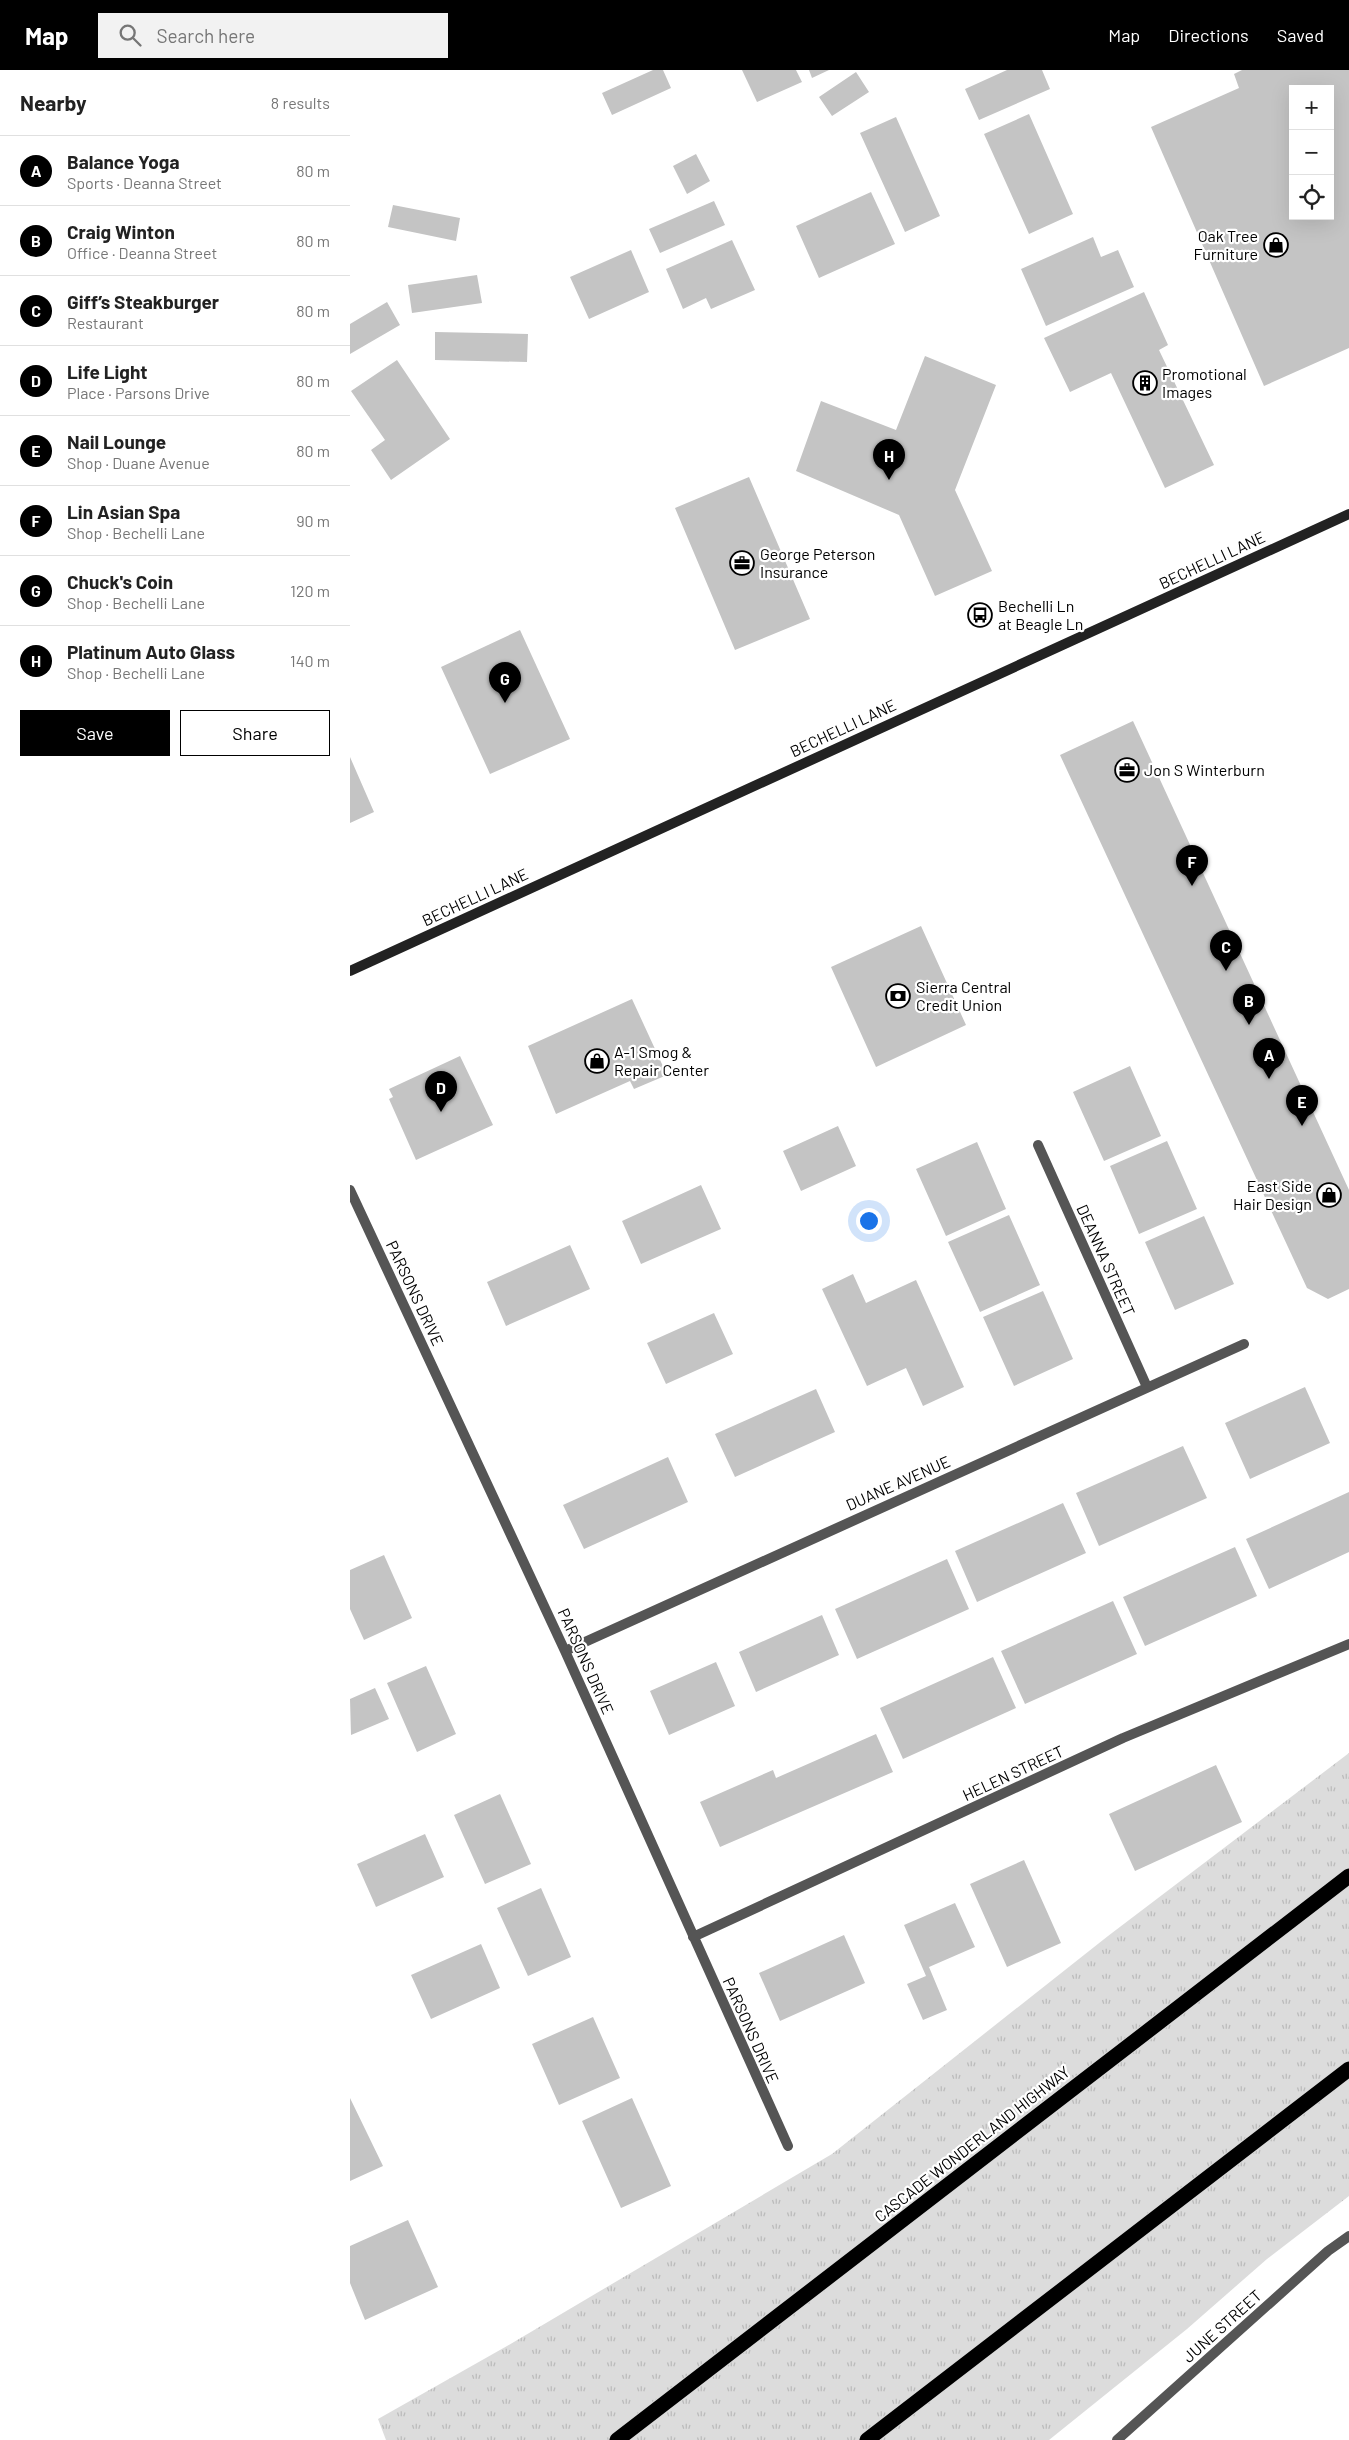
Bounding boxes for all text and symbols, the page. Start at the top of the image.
search box [98,13,448,58]
text: Map [25,21,68,50]
icon: search [116,21,144,49]
text: Search here [156,24,255,47]
text: Map [1108,24,1140,46]
text: Directions [1168,24,1249,46]
text: Saved [1277,24,1324,46]
map controls [1289,85,1334,220]
button: + [1289,85,1334,130]
text: Nearby [20,90,86,115]
text: 8 results [271,93,330,112]
button: − [1289,130,1334,175]
text: Balance Yoga [67,150,179,173]
text: A [31,161,41,180]
text: 80 m [296,161,330,180]
text: Sports · Deanna Street [67,173,222,192]
button: locate [1289,175,1334,220]
text: Craig Winton [67,220,175,243]
place label: Oak Tree Furniture [1193,226,1258,263]
text: B [31,231,41,250]
text: 80 m [296,231,330,250]
shop icon: Oak Tree Furniture [1263,232,1289,258]
text: Office · Deanna Street [67,243,217,262]
text: Giff’s Steakburger [67,290,219,313]
text: C [31,301,41,320]
text: 80 m [296,301,330,320]
text: Restaurant [67,313,144,332]
text: Life Light [67,360,148,383]
place label: Promotional Images [1162,364,1247,401]
building icon: Promotional Images [1132,370,1158,396]
text: D [31,371,41,390]
text: 80 m [296,371,330,390]
text: Place · Parsons Drive [67,383,210,402]
text: Nail Lounge [67,430,166,453]
pin: H [873,439,905,480]
text: E [31,441,41,460]
text: 80 m [296,441,330,460]
text: Shop · Duane Avenue [67,453,210,472]
text: Lin Asian Spa [67,500,180,523]
text: F [32,511,40,530]
text: 90 m [296,511,330,530]
text: Shop · Bechelli Lane [67,523,205,542]
street label: BECHELLI LANE [1156,527,1268,592]
place label: George Peterson Insurance [760,544,876,581]
office icon: George Peterson Insurance [729,550,755,576]
text: Chuck's Coin [67,570,173,593]
text: G [31,581,41,600]
text: 120 m [290,581,330,600]
text: Shop · Bechelli Lane [67,593,205,612]
place label: Bechelli Ln at Beagle Ln [998,596,1083,633]
bus stop icon: Bechelli Ln at Beagle Ln [967,602,993,628]
text: Platinum Auto Glass [67,640,235,663]
text: H [31,651,41,670]
text: 140 m [290,651,330,670]
pin: G [489,662,521,703]
text: Shop · Bechelli Lane [67,663,205,682]
street label: BECHELLI LANE [787,695,899,760]
button: Save [20,710,170,756]
button: Share [180,710,330,756]
office icon: Jon S Winterburn [1114,757,1140,783]
place label: Jon S Winterburn [1144,760,1265,779]
pin: F [1176,845,1208,886]
street label: BECHELLI LANE [419,864,531,929]
pin: C [1210,930,1242,971]
place label: Sierra Central Credit Union [916,977,1011,1014]
bank icon: Sierra Central Credit Union [885,983,911,1009]
pin: B [1233,984,1265,1025]
pin: A [1253,1038,1285,1079]
place label: A-1 Smog & Repair Center [614,1042,709,1079]
shop icon: A-1 Smog & Repair Center [584,1048,610,1074]
pin: D [425,1071,457,1112]
pin: E [1286,1085,1318,1126]
place label: East Side Hair Design [1233,1176,1312,1213]
shop icon: East Side Hair Design [1316,1182,1342,1208]
street label: DEANNA STREET [1073,1201,1140,1318]
your location [856,1208,882,1234]
street label: PARSONS DRIVE [383,1237,448,1348]
street label: DUANE AVENUE [843,1451,953,1514]
street label: PARSONS DRIVE [555,1605,618,1717]
street label: HELEN STREET [959,1741,1066,1804]
street label: PARSONS DRIVE [720,1974,783,2086]
street label: CASCADE WONDERLAND HIGHWAY [870,2062,1073,2226]
street label: JUNE STREET [1178,2285,1265,2366]

